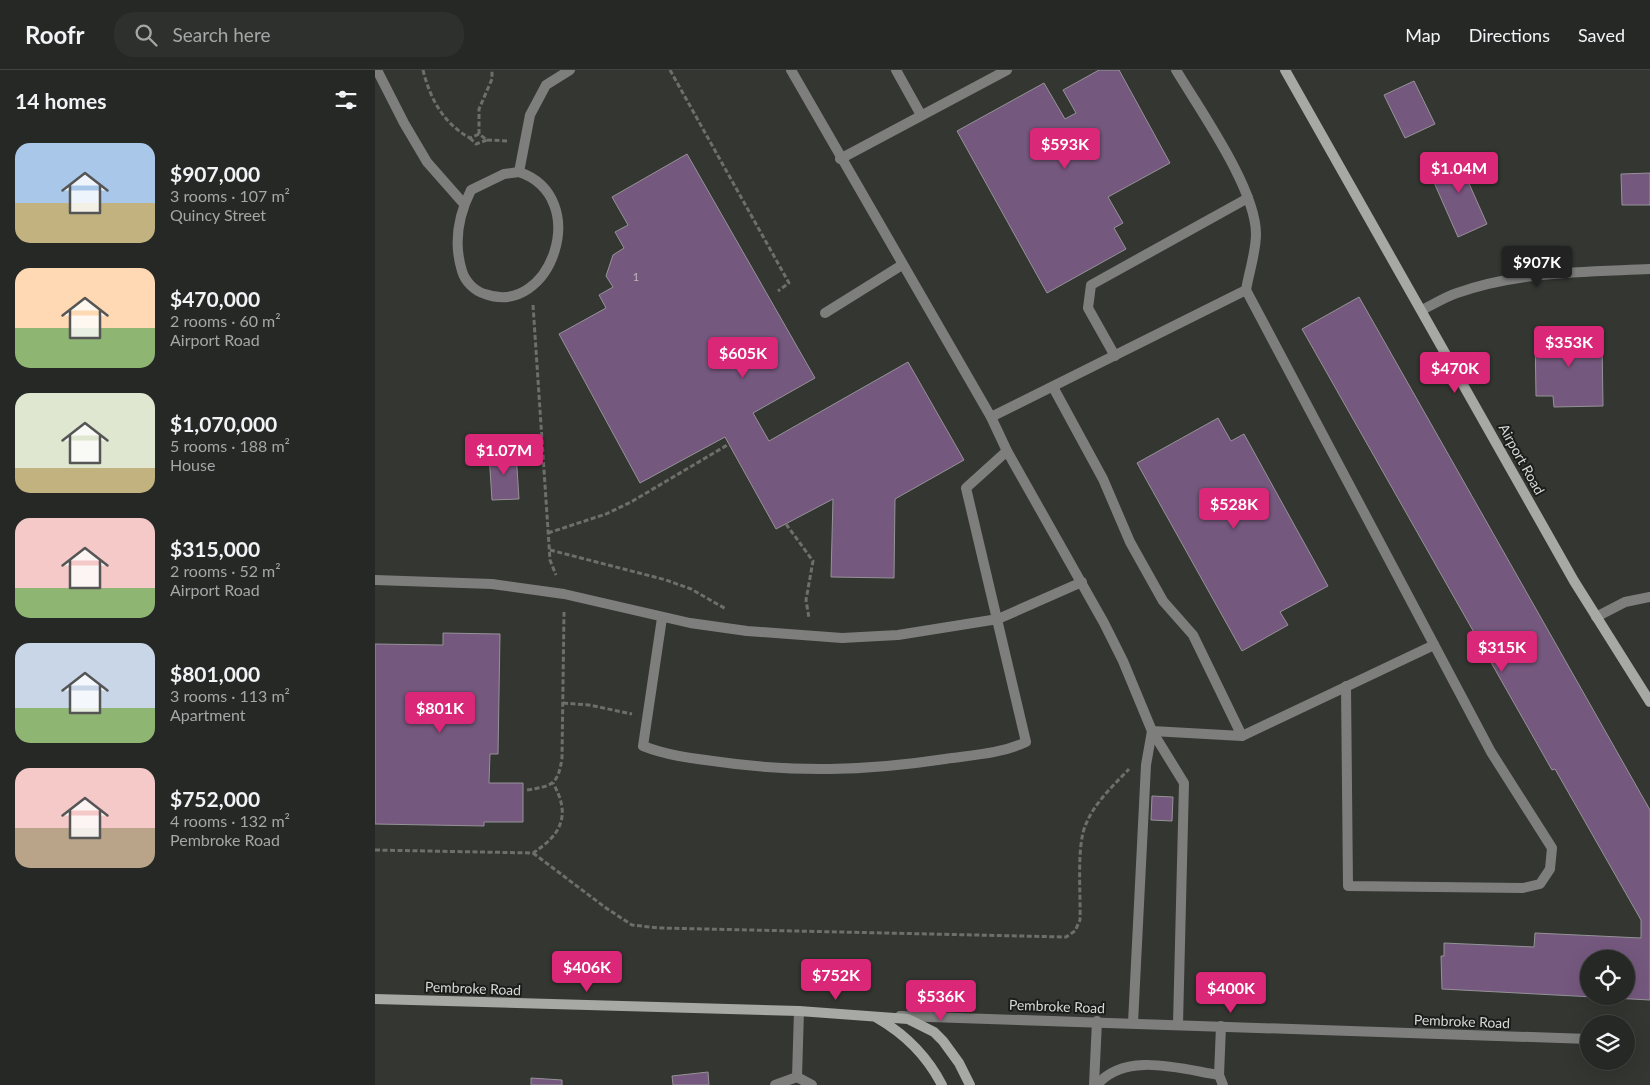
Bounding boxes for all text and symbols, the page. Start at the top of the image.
search box [114,12,464,57]
text: Roofr [25,20,84,49]
icon: search [132,21,160,49]
text: Search here [172,23,270,46]
text: Map [1405,24,1441,46]
text: Directions [1469,24,1550,46]
text: Saved [1578,24,1625,46]
icon: filters [332,86,360,114]
text: 14 homes [15,88,106,113]
pin: $593K [1030,128,1100,170]
text: $593K [1041,134,1089,153]
pin: $1.04M [1418,152,1500,194]
text: $1.04M [1431,158,1487,177]
text: $907,000 [170,161,260,186]
icon: home [55,163,115,223]
text: 3 rooms · 107 m² [170,186,290,205]
text: Quincy Street [170,205,266,224]
pin: $907K [1502,246,1572,288]
text: $907K [1513,252,1561,271]
house number: 1 [633,270,639,283]
text: $470,000 [170,286,260,311]
icon: home [55,288,115,348]
text: 2 rooms · 60 m² [170,311,281,330]
pin: $353K [1534,326,1604,368]
text: Airport Road [170,330,260,349]
text: $353K [1545,332,1593,351]
pin: $605K [708,336,778,379]
text: $605K [719,343,767,362]
pin: $470K [1420,352,1490,394]
text: $470K [1431,358,1479,377]
text: $1,070,000 [170,411,277,436]
icon: home [55,413,115,473]
street label: Airport Road [1496,421,1548,497]
pin: $1.07M [463,434,545,476]
text: 5 rooms · 188 m² [170,436,290,455]
text: $1.07M [476,440,532,459]
text: House [170,455,215,474]
pin: $528K [1199,488,1269,530]
text: $528K [1210,494,1258,513]
text: $315,000 [170,536,260,561]
icon: home [55,538,115,598]
text: 2 rooms · 52 m² [170,561,281,580]
text: Airport Road [170,580,260,599]
pin: $315K [1467,630,1537,673]
text: $315K [1478,637,1526,656]
text: $801,000 [170,661,260,686]
icon: home [55,663,115,723]
text: 3 rooms · 113 m² [170,686,290,705]
pin: $801K [405,692,475,734]
text: $801K [416,698,464,717]
text: Apartment [170,705,245,724]
text: $752,000 [170,786,260,811]
icon: home [55,788,115,848]
text: 4 rooms · 132 m² [170,811,290,830]
text: Pembroke Road [170,830,280,849]
pin: $406K [552,950,622,993]
map controls [1580,950,1635,1070]
button: locate [1580,950,1635,1005]
text: $406K [563,957,611,976]
pin: $752K [801,958,871,1001]
text: $752K [812,965,860,984]
pin: $400K [1196,972,1266,1014]
street label: Pembroke Road [425,978,521,998]
text: $400K [1207,978,1255,997]
pin: $536K [906,980,976,1022]
text: $536K [917,986,965,1005]
street label: Pembroke Road [1009,996,1105,1016]
street label: Pembroke Road [1414,1011,1510,1031]
button: layers [1580,1015,1635,1070]

